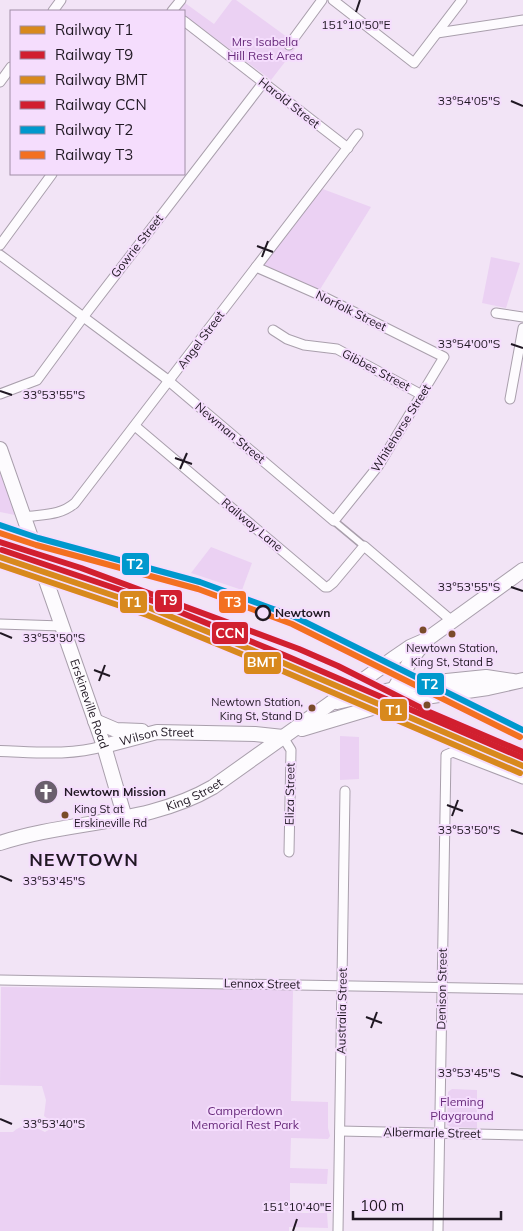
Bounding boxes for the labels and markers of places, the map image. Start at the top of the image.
marker: Newtown [255,605,271,621]
place label: Newtown [275,605,331,620]
unlabelled marker [418,625,428,635]
marker: Newtown Station, King St, Stand B [447,629,457,639]
place label: Newtown Station, King St, Stand B [406,641,498,669]
place label: Newtown Station, King St, Stand D [211,695,303,723]
unlabelled marker [422,700,432,710]
marker: Newtown Station, King St, Stand D [307,703,317,713]
church icon: Newtown Mission [33,779,59,805]
place label: Newtown Mission [64,784,166,799]
place label: King St at Erskineville Rd [74,802,147,830]
marker: King St at Erskineville Rd [60,810,70,820]

